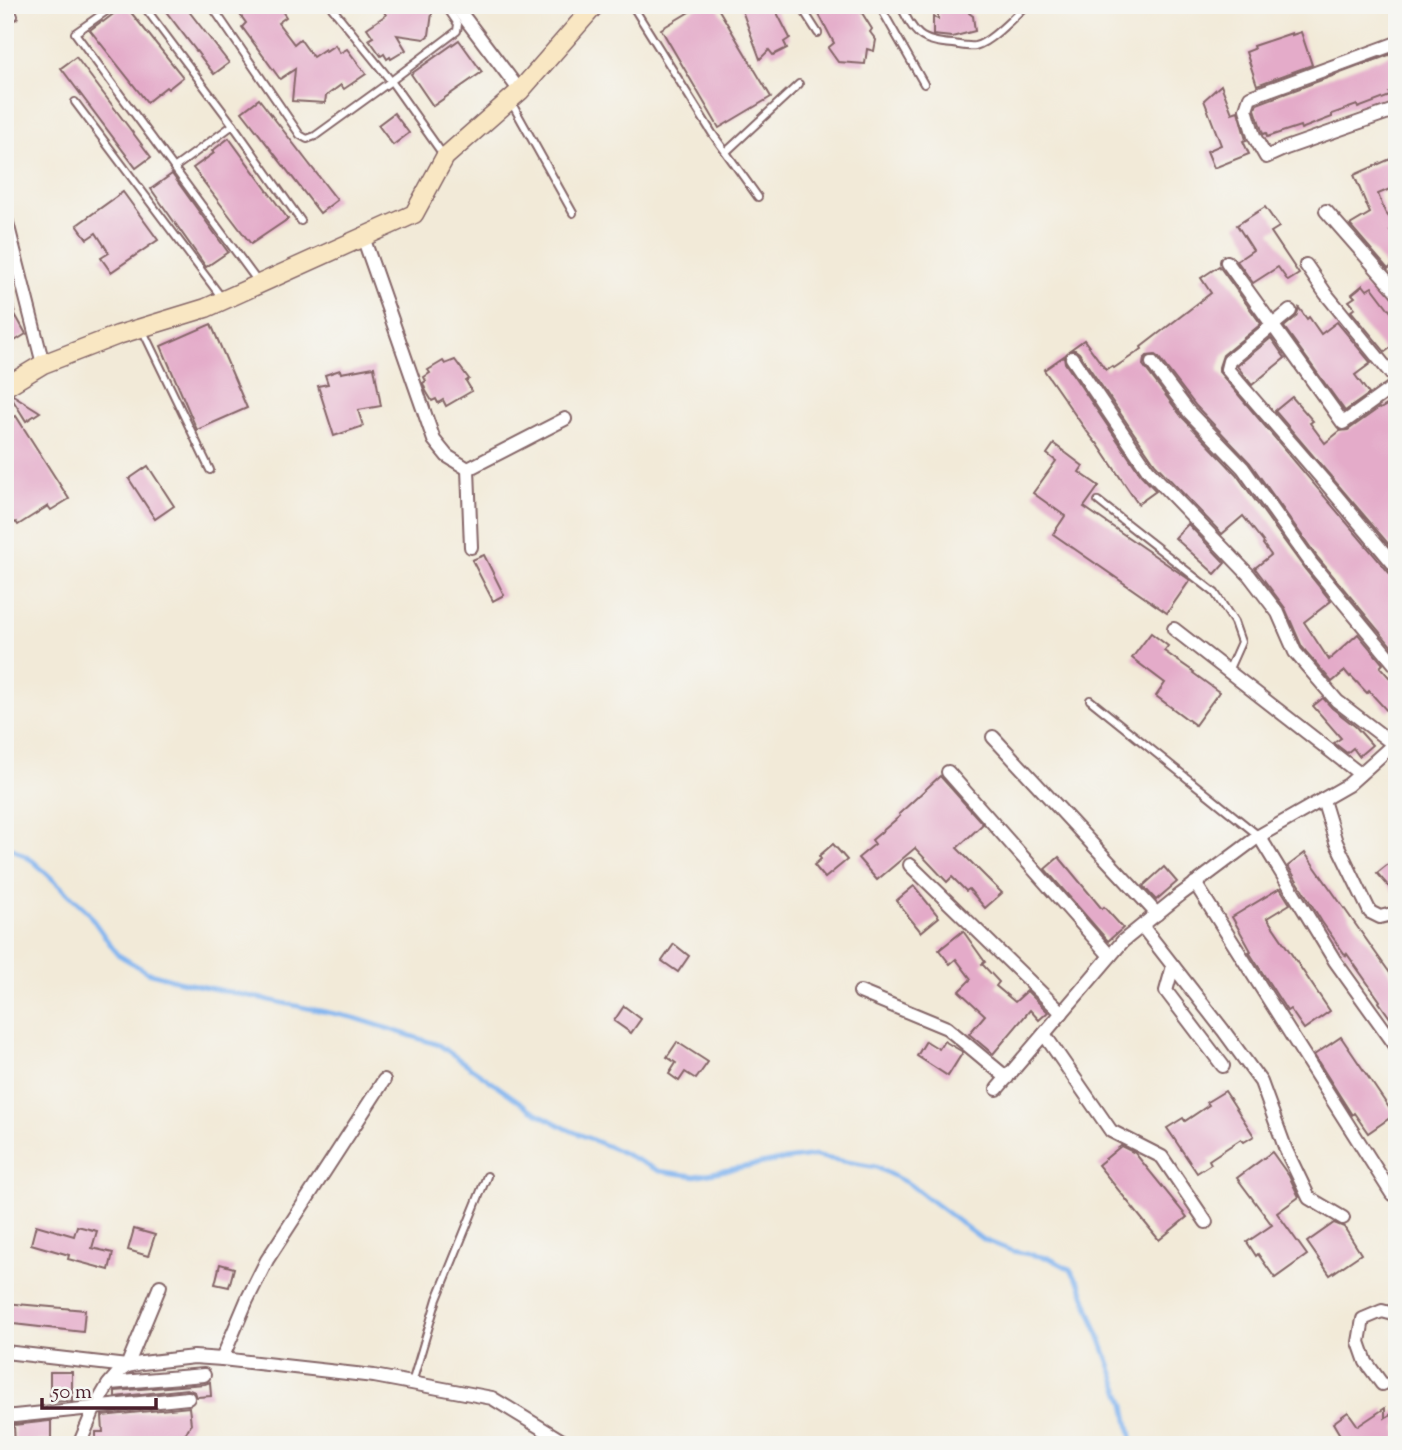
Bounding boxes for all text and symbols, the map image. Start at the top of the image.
scale bar [42,1366,156,1410]
text: 50 m [51,1378,92,1408]

